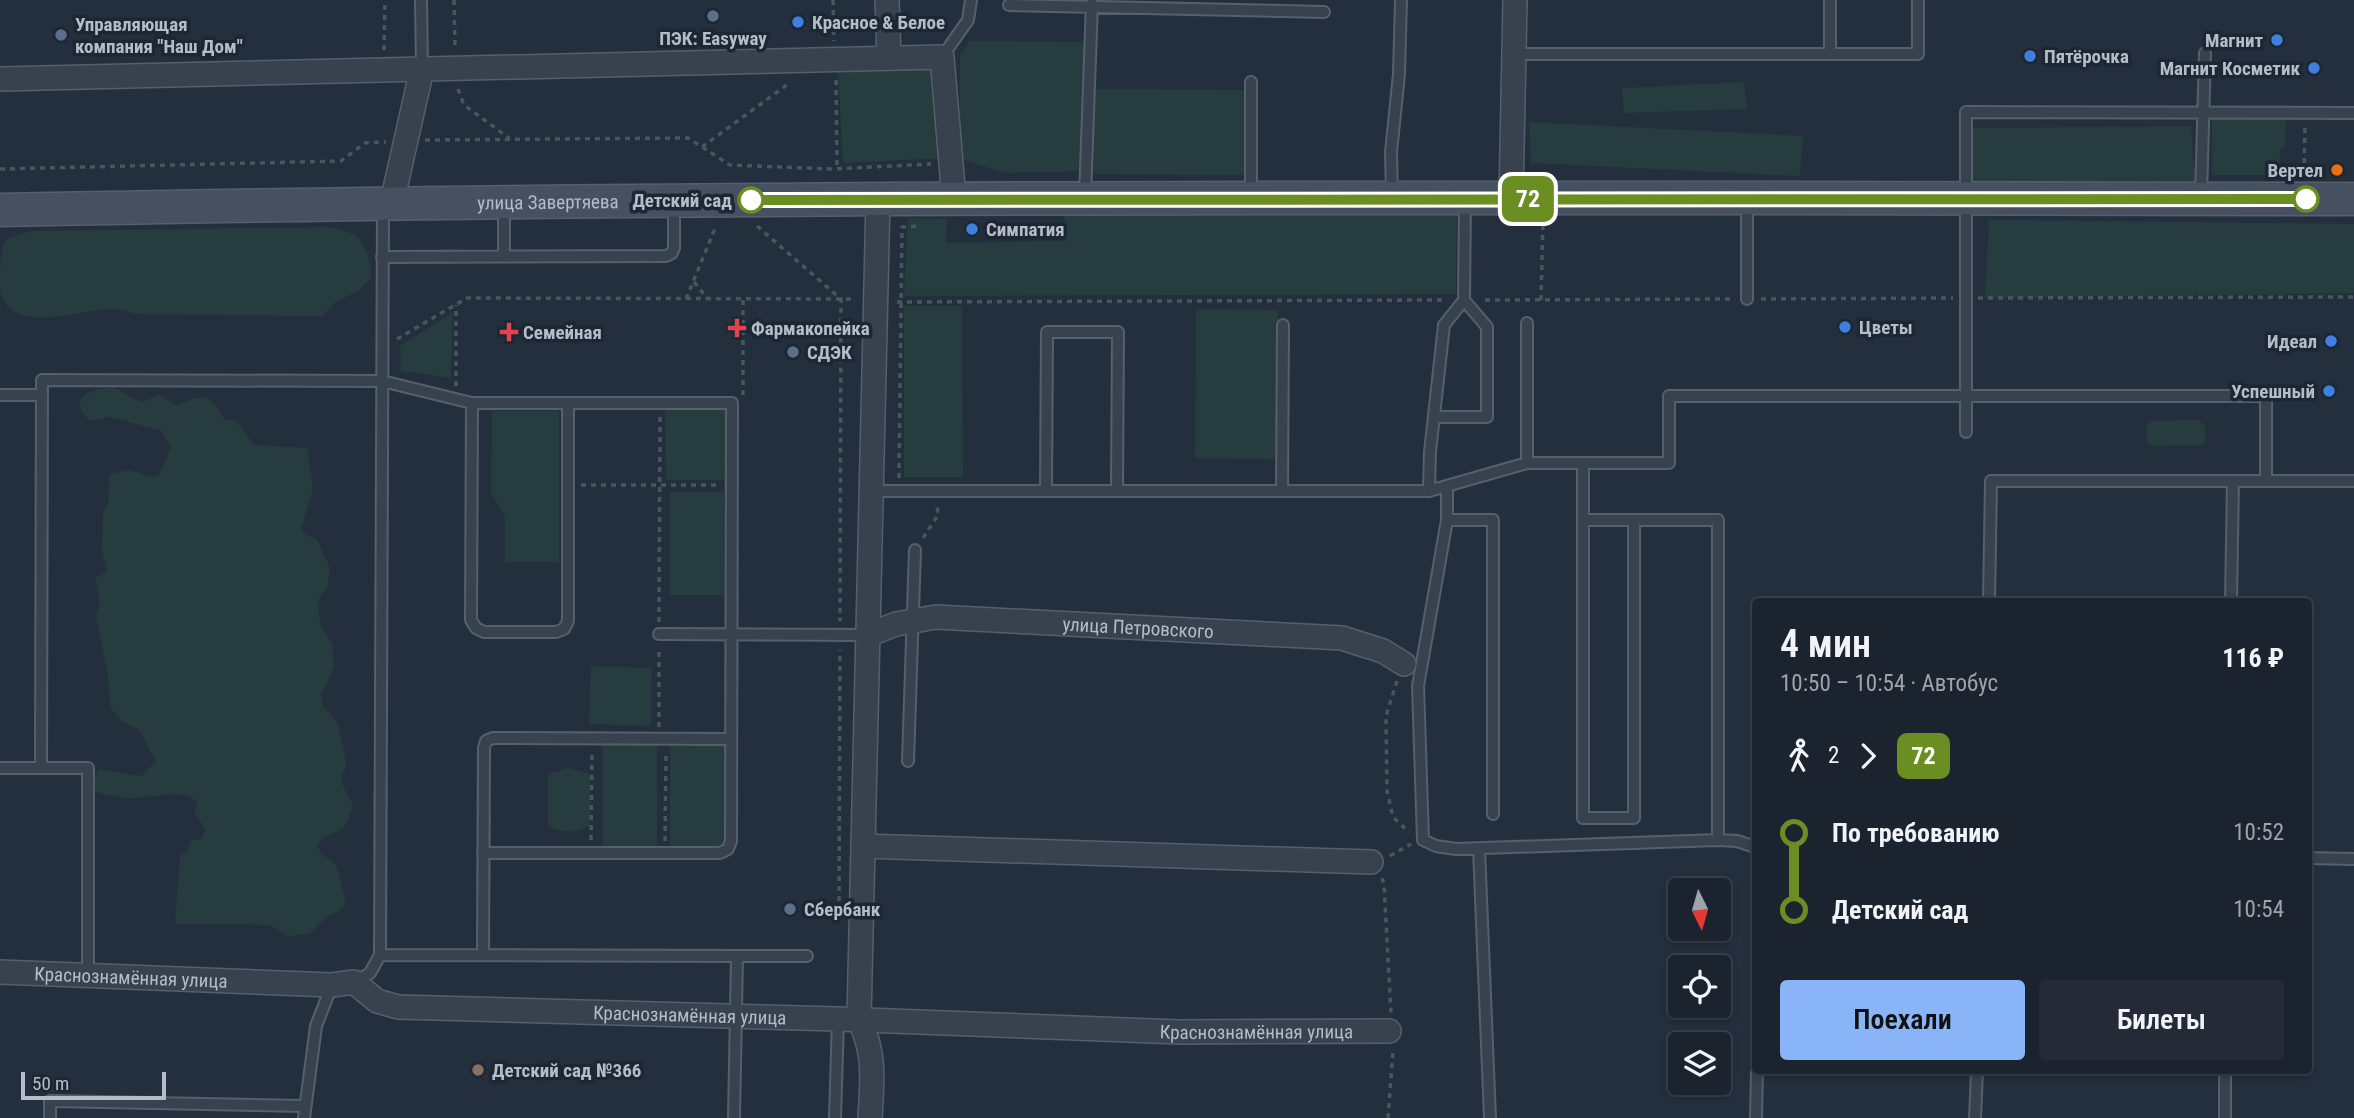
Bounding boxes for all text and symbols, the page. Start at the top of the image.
marker: ПЭК: Easyway [705,8,721,24]
place label: Красное & Белое [812,11,945,34]
place label: Управляющая компания "Наш Дом" [75,13,243,58]
marker: Красное & Белое [790,14,806,30]
marker: Управляющая компания "Наш Дом" [53,27,69,43]
place label: ПЭК: Easyway [659,27,767,50]
place label: Магнит [2205,29,2263,52]
marker: Магнит [2269,32,2285,48]
place label: Пятёрочка [2044,45,2129,68]
marker: Пятёрочка [2022,48,2038,64]
place label: Магнит Косметик [2160,57,2300,80]
marker: Магнит Косметик [2306,60,2322,76]
place label: Вертел [2268,159,2323,182]
marker: Вертел [2329,162,2345,178]
line badge: 72 [1496,176,1560,222]
text: 72 [1516,185,1540,213]
unlabelled marker [2293,186,2319,212]
marker: Детский сад [738,187,764,213]
place label: Детский сад [632,189,732,212]
street label: улица Завертяева [477,190,619,214]
place label: Симпатия [986,218,1065,241]
marker: Симпатия [964,221,980,237]
place label: Цветы [1859,316,1913,339]
place label: Фармакопейка [751,317,870,340]
marker: Цветы [1837,319,1853,335]
marker: Фармакопейка [729,320,745,336]
place label: Семейная [523,321,602,344]
marker: Семейная [501,324,517,340]
place label: Идеал [2267,330,2317,353]
marker: Идеал [2323,333,2339,349]
place label: СДЭК [807,341,852,364]
marker: СДЭК [785,344,801,360]
place label: Успешный [2231,380,2315,403]
marker: Успешный [2321,383,2337,399]
street label: улица Петровского [1062,612,1214,643]
text: 4 мин [1780,622,1871,666]
text: 116 ₽ [2222,643,2284,673]
text: 10:50 – 10:54 · Автобус [1780,670,1998,697]
icon: walk [1780,737,1818,775]
icon: forward [1849,737,1887,775]
text: 2 [1828,742,1839,769]
text: 72 [1911,742,1936,770]
text: По требованию [1832,818,1999,848]
text: 10:52 [2233,819,2284,846]
north arrow [1668,878,1731,942]
map controls [1668,878,1731,1095]
text: Детский сад [1832,895,1968,925]
text: 10:54 [2233,896,2284,923]
place label: Сбербанк [804,898,881,921]
marker: Сбербанк [782,901,798,917]
button: locate [1668,955,1731,1018]
street label: Краснознамённая улица [34,962,228,992]
button: Поехали [1780,980,2025,1060]
button: Билеты [2039,980,2284,1060]
street label: Краснознамённая улица [593,1001,787,1029]
street label: Краснознамённая улица [1159,1020,1353,1044]
button: layers [1668,1032,1731,1095]
place label: Детский сад №366 [492,1059,641,1082]
marker: Детский сад №366 [470,1062,486,1078]
scale bar [21,1069,166,1101]
text: 50 m [32,1072,69,1095]

